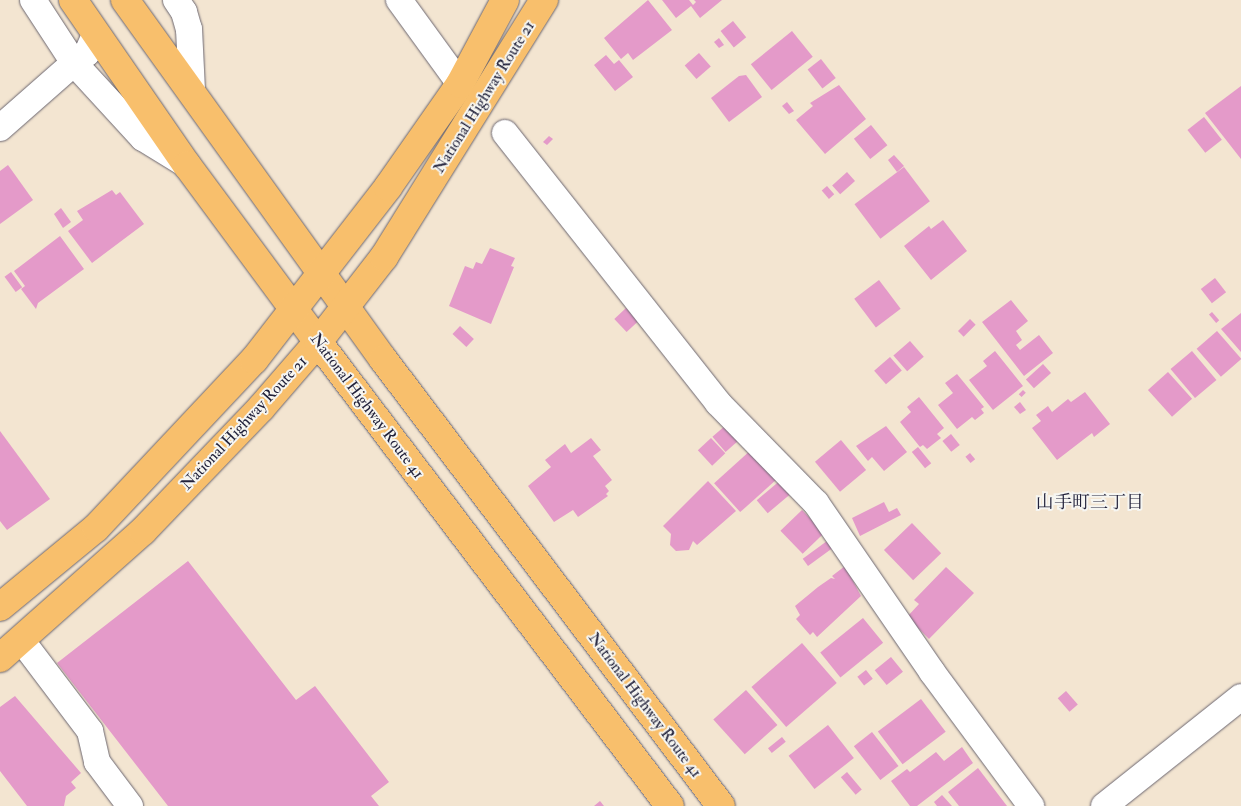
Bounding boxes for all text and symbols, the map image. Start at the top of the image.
street label: National Highway Route 21 [429,17,539,177]
street label: National Highway Route 41 [306,330,428,482]
street label: National Highway Route 21 [177,352,311,494]
district label: 山手町三丁目 [1036,492,1144,514]
street label: National Highway Route 41 [584,629,706,781]

